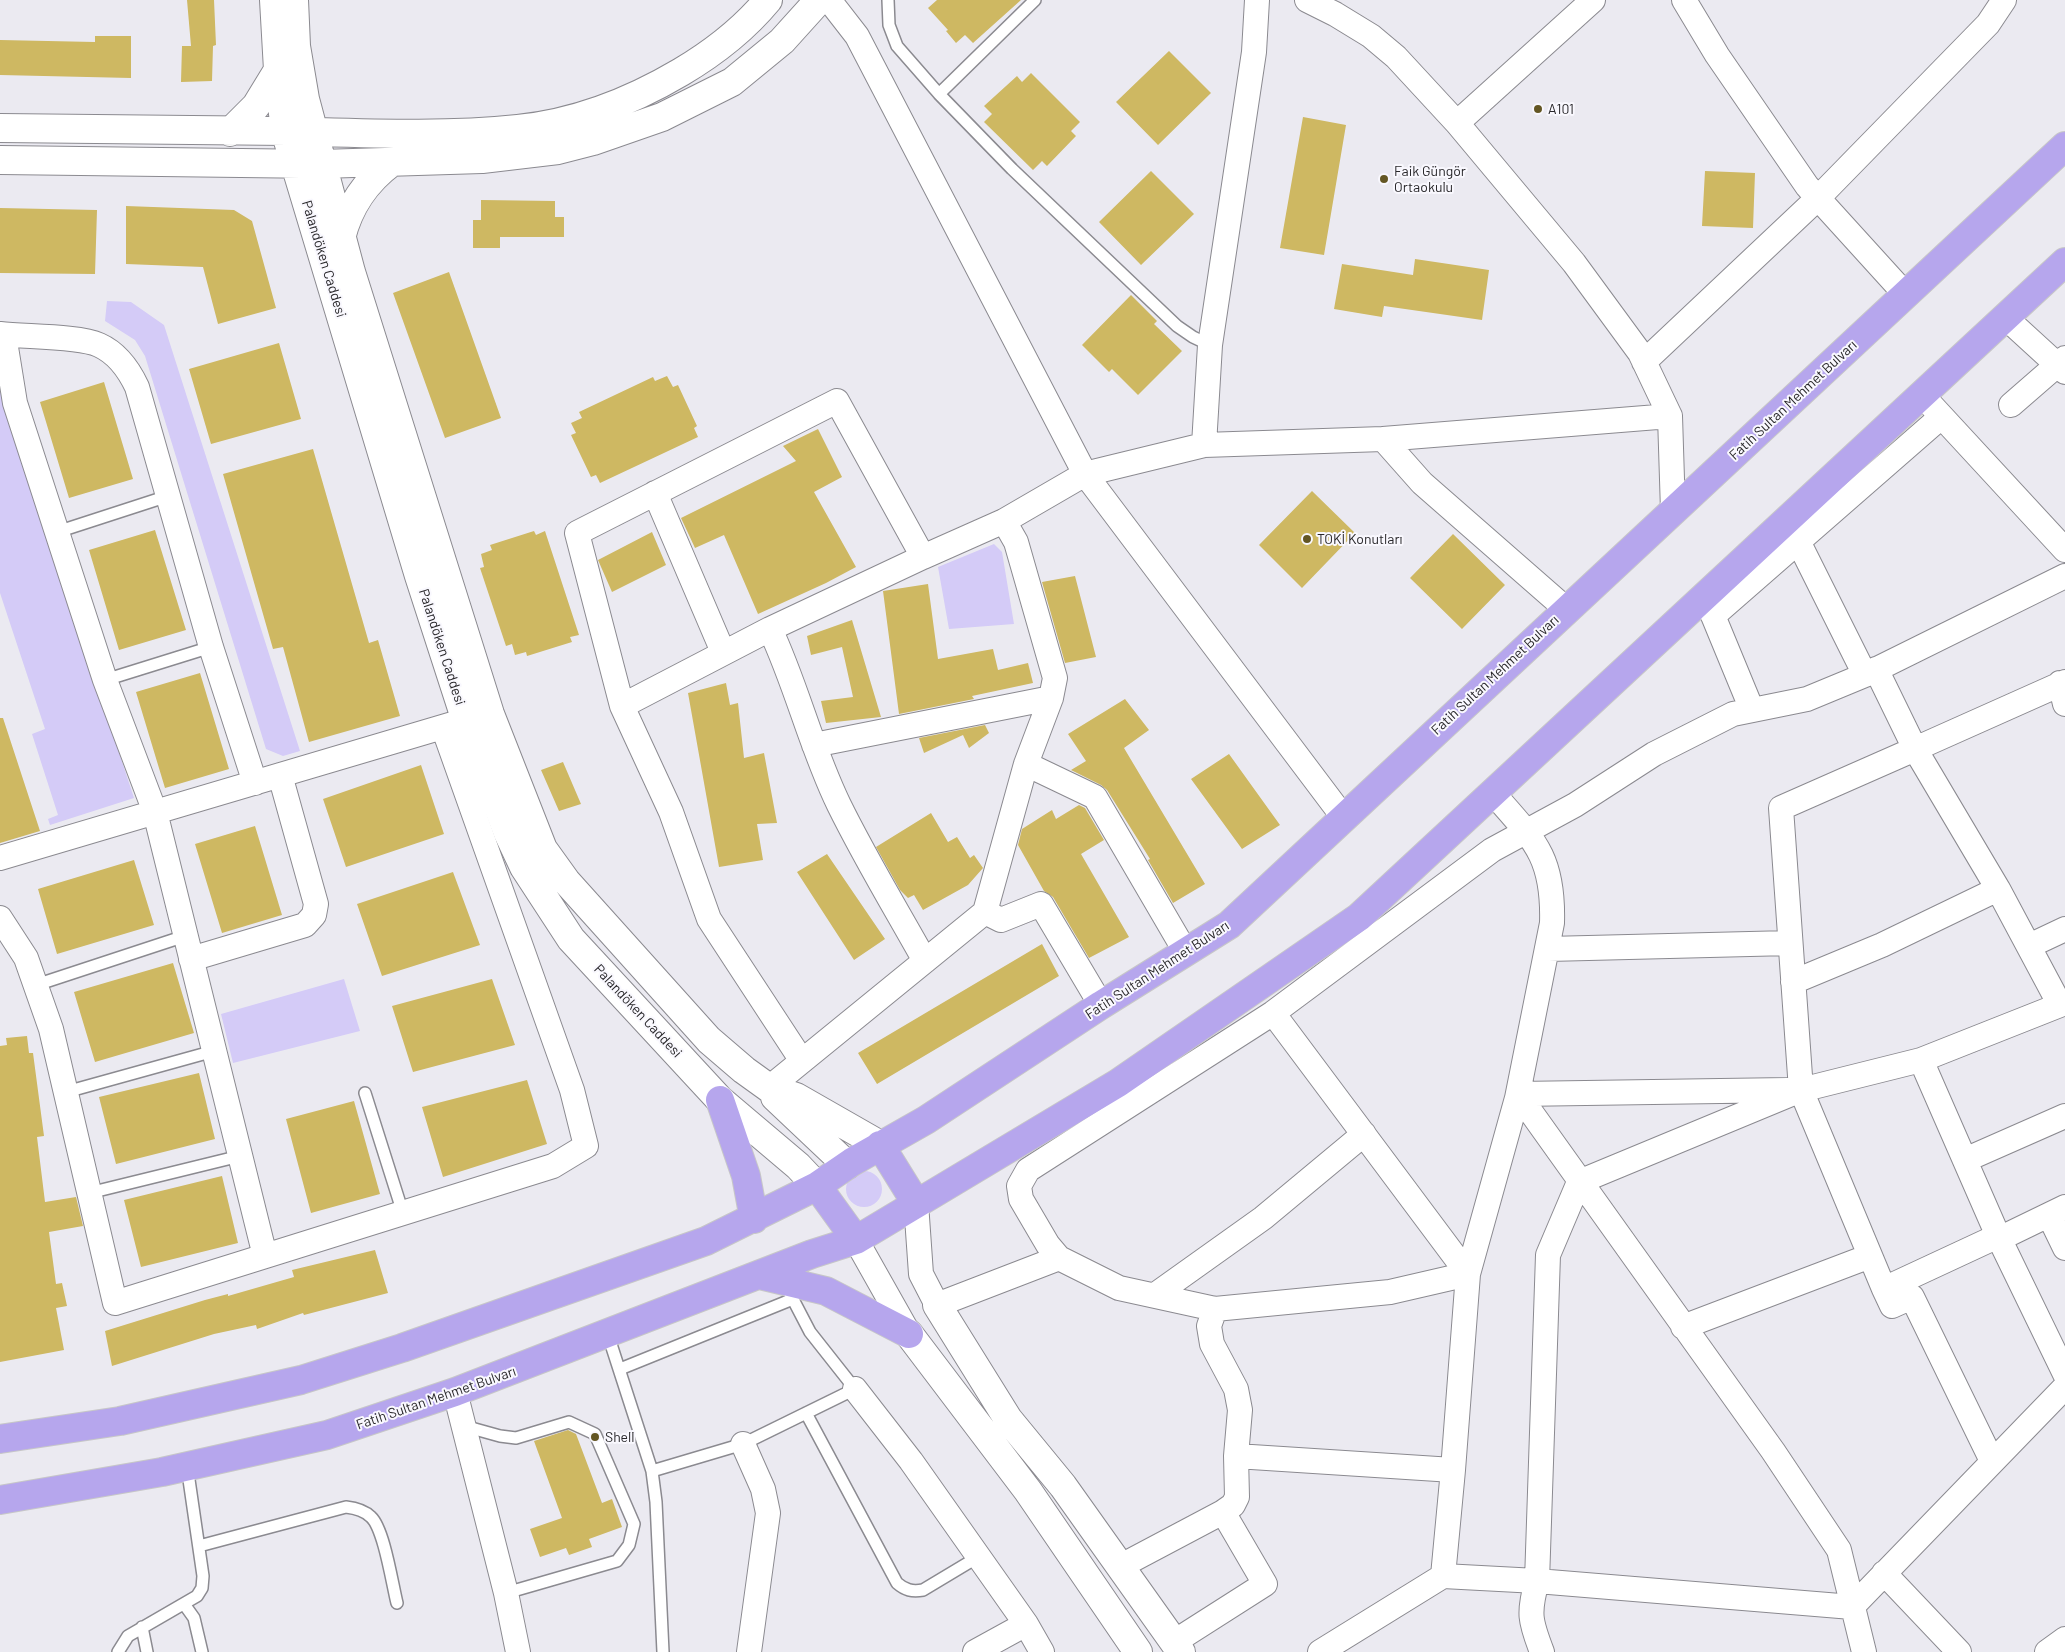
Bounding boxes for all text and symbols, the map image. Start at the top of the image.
place label: A101 [1548,101,1574,117]
marker: A101 [1532,103,1544,115]
place label: Faik Güngör Ortaokulu [1394,163,1466,196]
marker: Faik Güngör Ortaokulu [1378,173,1390,185]
street label: Palandöken Caddesi [298,198,350,320]
street label: Fatih Sultan Mehmet Bulvarı [1726,337,1860,463]
place label: TOKİ Konutları [1317,531,1403,547]
marker: TOKİ Konutları [1301,533,1313,545]
street label: Palandöken Caddesi [415,587,469,707]
street label: Fatih Sultan Mehmet Bulvarı [1428,612,1562,738]
street label: Fatih Sultan Mehmet Bulvarı [1082,917,1232,1023]
street label: Palandöken Caddesi [590,961,686,1061]
street label: Fatih Sultan Mehmet Bulvarı [354,1363,518,1433]
place label: Shell [605,1429,635,1445]
marker: Shell [589,1431,601,1443]

